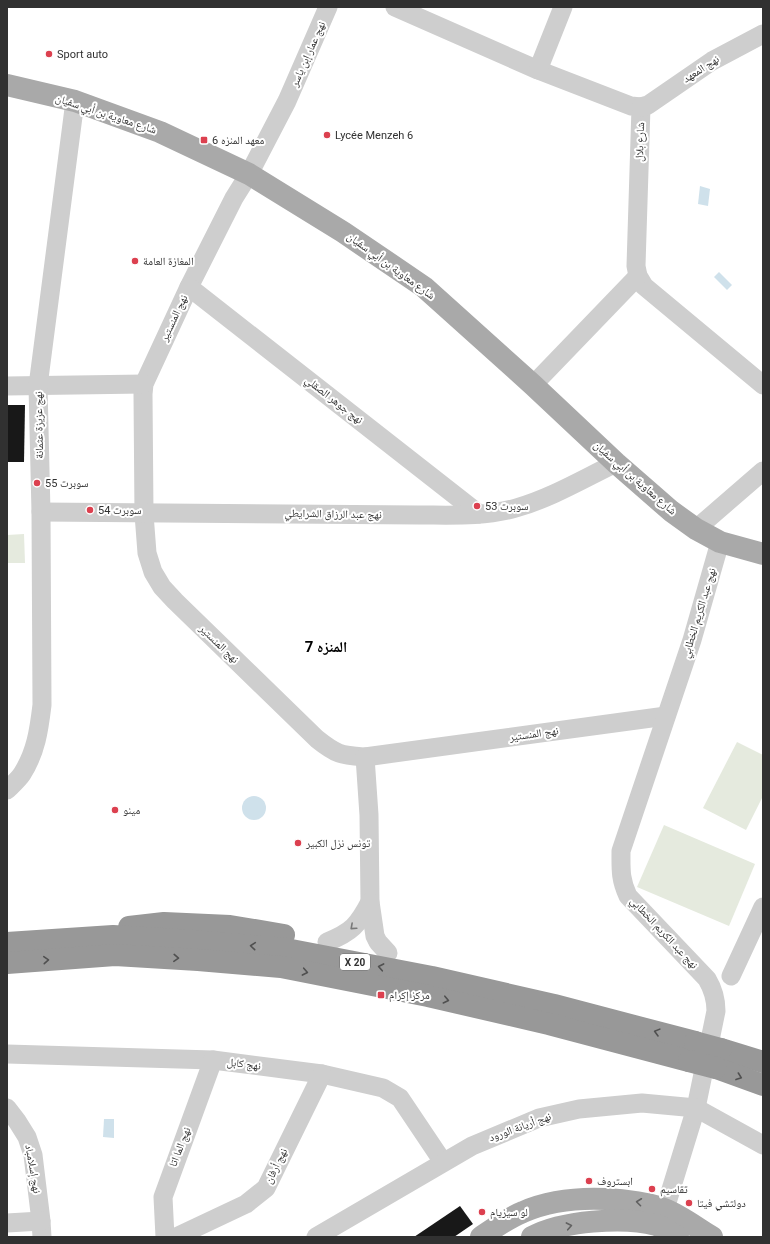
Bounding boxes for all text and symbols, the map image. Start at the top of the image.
street label: نهج عمار إبن ياسر [287,19,329,90]
place label: Sport auto [57,48,108,61]
marker: Sport auto [44,49,54,59]
street label: نهج المعهد [680,52,722,86]
street label: شارع معاوية بن أبي سفيان [53,91,158,138]
street label: شارع بلال [633,122,647,162]
place label: Lycée Menzeh 6 [335,129,413,142]
marker: Lycée Menzeh 6 [322,130,332,140]
place label: معهد المنزه 6 [212,134,264,147]
marker: معهد المنزه 6 [199,135,209,145]
street label: شارع معاوية بن أبي سفيان [343,229,438,304]
place label: المغازة العامة [143,255,194,268]
marker: المغازة العامة [130,256,140,266]
street label: نهج المنستير [157,293,190,344]
street label: نهج جوهر الصقلي [301,373,366,428]
street label: نهج عزيزة عثمانة [32,391,46,459]
street label: شارع معاوية بن أبي سفيان [590,438,680,519]
place label: سوبرت 55 [45,477,88,490]
marker: سوبرت 55 [32,478,42,488]
place label: سوبرت 53 [485,500,528,513]
marker: سوبرت 53 [472,501,482,511]
place label: سوبرت 54 [98,504,141,517]
marker: سوبرت 54 [85,505,95,515]
street label: نهج عبد الرزاق الشرايطي [284,507,382,523]
street label: نهج عبد الكريم الخطابي [679,566,721,660]
street label: نهج المنستير [196,621,241,666]
district label: المنزه 7 [305,638,347,656]
street label: نهج المنستير [508,724,559,744]
place label: مينو [123,804,140,817]
marker: مينو [110,805,120,815]
place label: تونس نزل الكبير [305,837,371,850]
marker: تونس نزل الكبير [293,838,303,848]
street label: نهج عبد الكريم الخطابي [626,894,701,973]
one-way arrow [350,922,358,929]
one-way arrow [250,941,256,950]
one-way arrow [173,954,179,963]
road number: X 20 [340,954,370,970]
one-way arrow [43,955,49,964]
one-way arrow [378,963,384,972]
one-way arrow [302,967,308,976]
place label: مركز إكرام [389,989,430,1002]
marker: مركز إكرام [376,990,386,1000]
one-way arrow [443,996,449,1004]
one-way arrow [654,1028,661,1037]
street label: نهج كابل [226,1055,262,1073]
one-way arrow [736,1072,743,1080]
street label: نهج أريانة الورود [487,1109,553,1144]
street label: نهج الما اتا [167,1125,193,1169]
street label: نهج إسلامباد [22,1144,44,1195]
street label: نهج أرفان [261,1146,290,1186]
place label: ابستروف [597,1175,633,1188]
marker: ابستروف [584,1176,594,1186]
place label: تقاسيم [660,1183,689,1197]
marker: تقاسيم [647,1184,657,1194]
place label: دولتشي فيتا [697,1197,746,1211]
one-way arrow [636,1198,642,1207]
marker: دولتشي فيتا [684,1198,694,1208]
place label: لو سيزيام [490,1206,528,1219]
marker: لو سيزيام [477,1207,487,1217]
one-way arrow [566,1222,572,1230]

